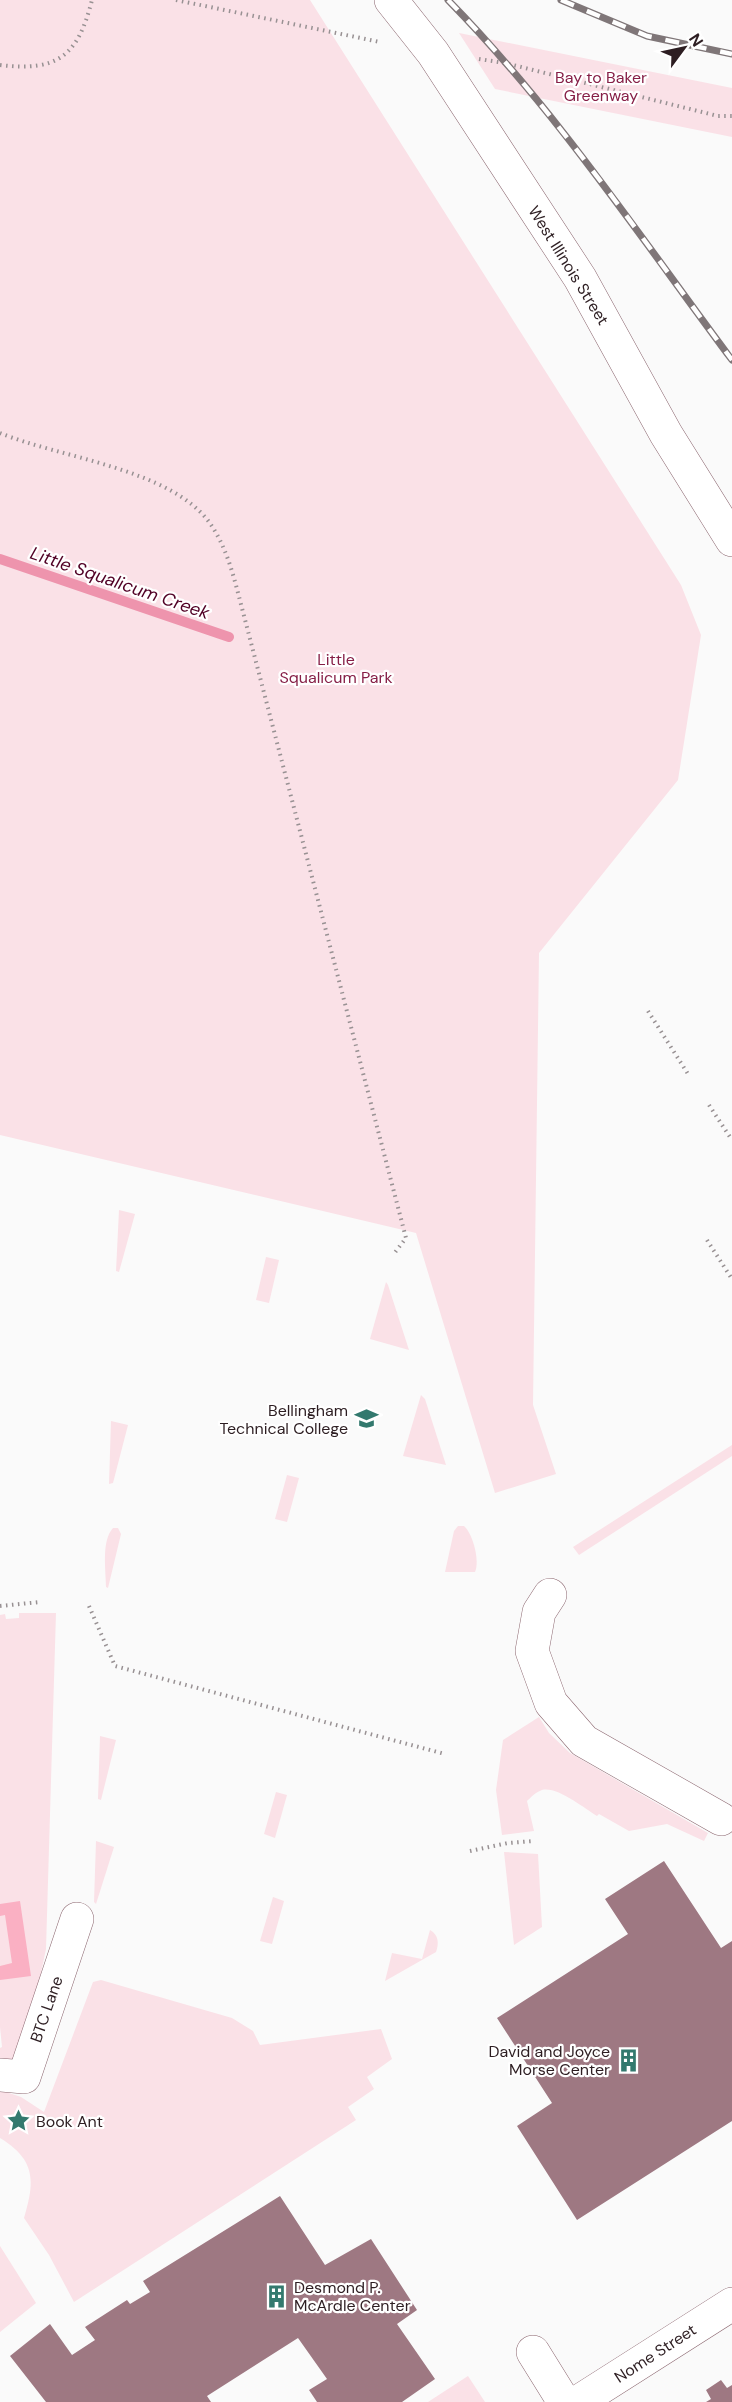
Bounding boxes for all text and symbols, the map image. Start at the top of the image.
north arrow [654,18,714,78]
text: N [684,29,708,51]
park label: Bay to Baker Greenway [555,67,647,106]
street label: West Illinois Street [523,202,614,329]
water label: Little Squalicum Creek [27,541,214,625]
park label: Little Squalicum Park [279,649,393,688]
place label: Bellingham Technical College [219,1400,348,1439]
school or university icon: Bellingham Technical College [353,1406,379,1432]
street label: BTC Lane [25,1973,68,2045]
place label: David and Joyce Morse Center [489,2041,610,2080]
building icon: David and Joyce Morse Center [615,2047,641,2073]
place icon: Book Ant [5,2108,31,2134]
place label: Book Ant [36,2111,103,2132]
place label: Desmond P. McArdle Center [294,2277,411,2316]
building icon: Desmond P. McArdle Center [263,2283,289,2309]
street label: Nome Street [610,2319,700,2388]

